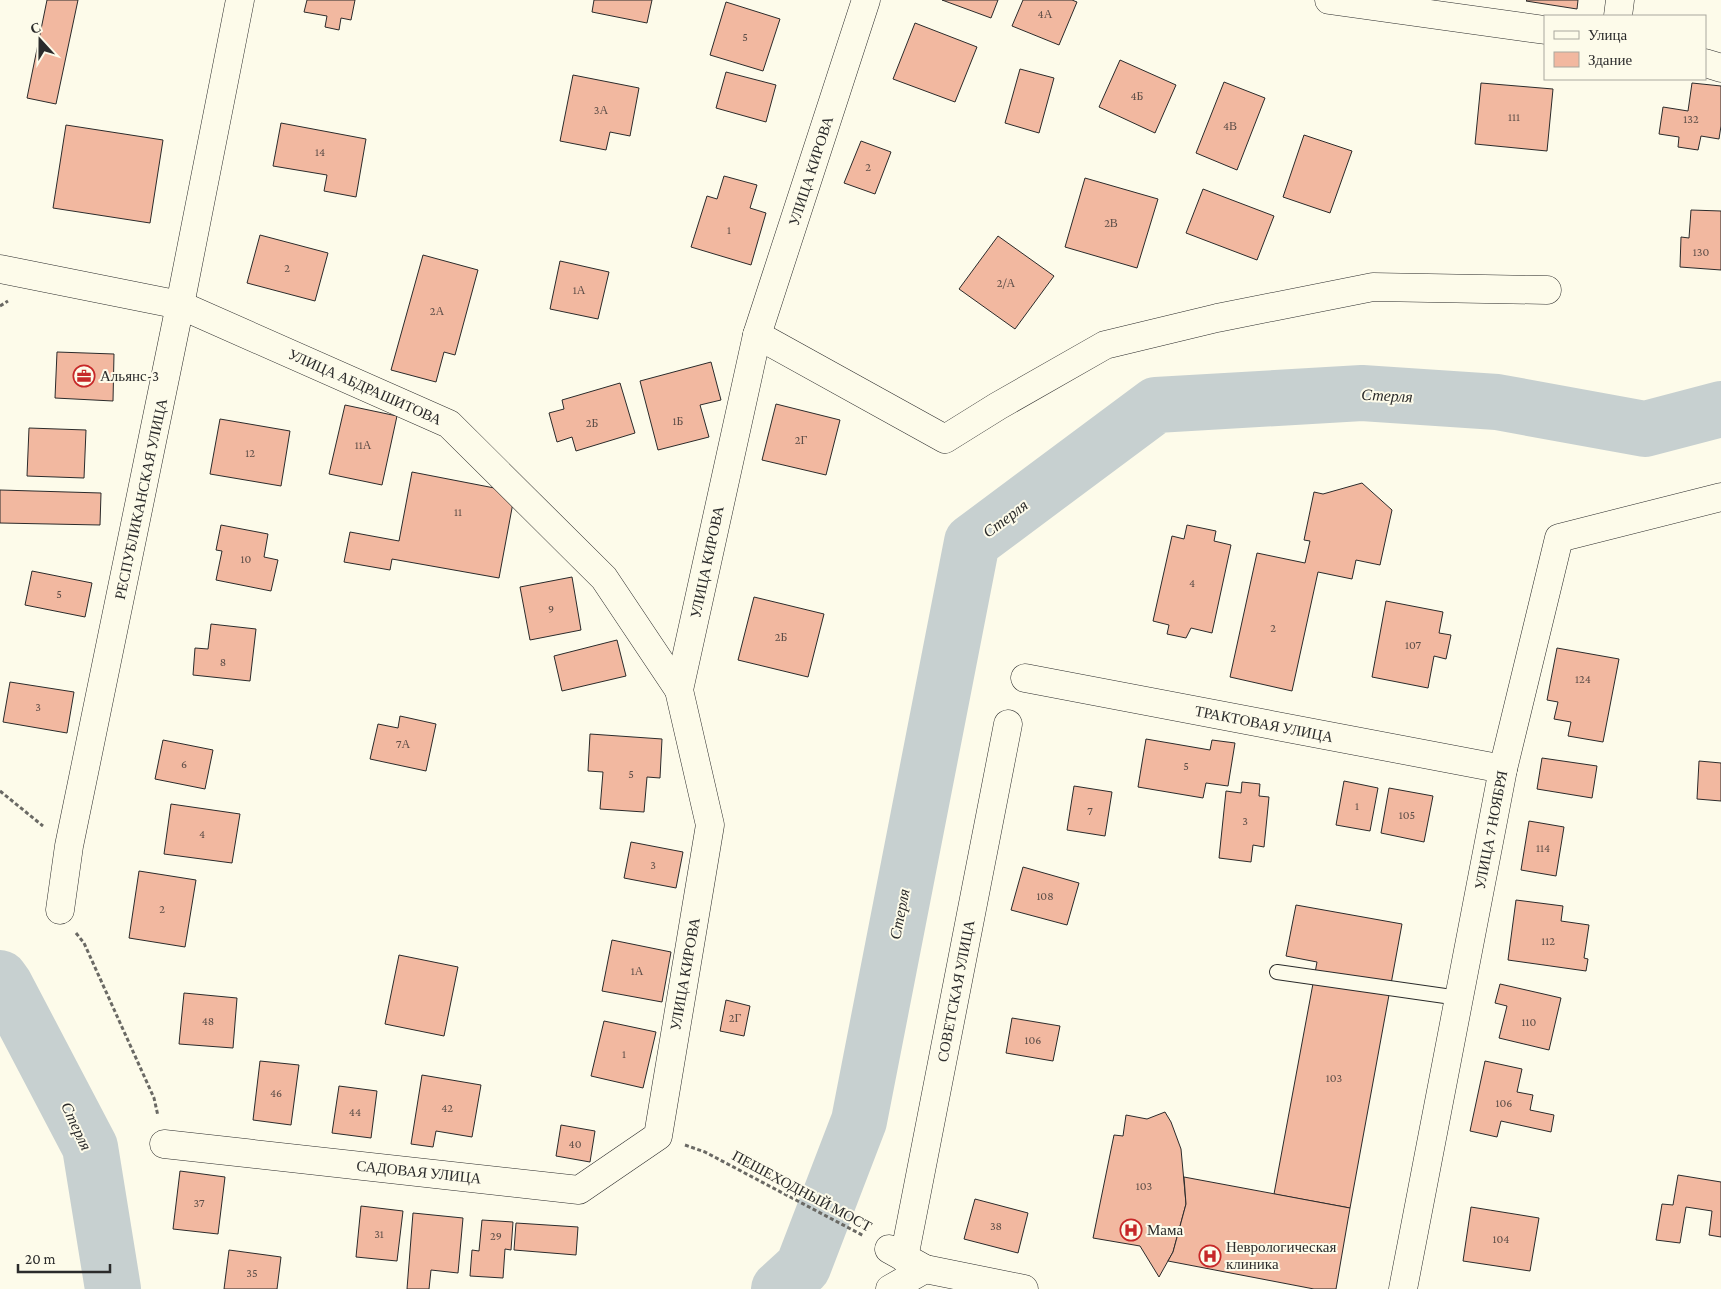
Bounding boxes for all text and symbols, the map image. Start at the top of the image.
house number: 4А [1038,7,1053,21]
north arrow [15,15,65,65]
legend [1544,15,1706,80]
text: С [28,19,43,37]
text: Улица [1588,27,1627,43]
house number: 5 [742,30,748,44]
text: Здание [1588,52,1632,68]
house number: 4Б [1130,89,1144,103]
house number: 3А [594,103,609,117]
house number: 111 [1508,110,1520,124]
house number: 132 [1683,112,1699,126]
street label: УЛИЦА КИРОВА [786,114,836,228]
house number: 4В [1223,119,1237,133]
house number: 14 [315,145,325,159]
house number: 2 [865,160,871,174]
house number: 2В [1104,216,1118,230]
house number: 1 [727,223,731,237]
house number: 130 [1693,245,1709,259]
house number: 2 [284,261,290,275]
house number: 2/А [997,276,1016,290]
house number: 1А [573,283,586,297]
house number: 2А [430,304,445,318]
street label: УЛИЦА АБДРАШИТОВА [286,346,444,428]
office icon: Альянс-3 [72,364,96,388]
place label: Альянс-3 [100,368,159,384]
water label: Стерля [1361,386,1413,406]
street label: РЕСПУБЛИКАНСКАЯ УЛИЦА [112,397,170,601]
house number: 1Б [673,414,684,428]
house number: 2Б [586,416,598,430]
house number: 2Г [795,433,807,447]
house number: 11А [355,438,372,452]
house number: 12 [245,446,255,460]
water label: Стерля [980,496,1032,541]
street label: УЛИЦА КИРОВА [687,504,727,620]
house number: 11 [454,505,462,519]
house number: 10 [241,552,252,566]
house number: 4 [1189,576,1195,590]
house number: 5 [56,587,62,601]
house number: 9 [548,602,554,616]
house number: 2 [1270,621,1276,635]
house number: 2Б [775,630,787,644]
house number: 107 [1405,638,1421,652]
house number: 8 [220,655,226,669]
house number: 124 [1575,672,1591,686]
house number: 3 [35,700,41,714]
street label: ТРАКТОВАЯ УЛИЦА [1193,703,1335,745]
house number: 7А [396,737,410,751]
house number: 6 [181,757,187,771]
house number: 5 [1183,759,1189,773]
house number: 5 [628,767,634,781]
street label: УЛИЦА 7 НОЯБРЯ [1472,769,1510,891]
house number: 1 [1355,799,1359,813]
house number: 7 [1087,804,1093,818]
house number: 105 [1399,808,1415,822]
house number: 3 [1242,814,1248,828]
house number: 4 [199,827,205,841]
house number: 114 [1536,841,1550,855]
house number: 3 [650,858,656,872]
water label: Стерля [886,887,914,941]
house number: 108 [1036,889,1054,903]
house number: 2 [159,902,165,916]
street label: УЛИЦА КИРОВА [667,916,703,1032]
street label: СОВЕТСКАЯ УЛИЦА [934,918,978,1063]
house number: 112 [1541,934,1555,948]
house number: 1А [631,964,644,978]
house number: 2Г [729,1011,741,1025]
house number: 48 [202,1014,214,1028]
house number: 110 [1522,1015,1537,1029]
house number: 106 [1025,1033,1041,1047]
house number: 1 [622,1047,626,1061]
house number: 103 [1326,1071,1342,1085]
house number: 46 [270,1086,282,1100]
house number: 106 [1496,1096,1512,1110]
water label: Стерля [57,1099,95,1153]
house number: 42 [441,1101,453,1115]
house number: 44 [349,1105,361,1119]
house number: 40 [569,1137,582,1151]
street label: ПЕШЕХОДНЫЙ МОСТ [729,1147,875,1235]
street label: САДОВАЯ УЛИЦА [356,1157,482,1187]
house number: 103 [1136,1179,1152,1193]
house number: 37 [193,1196,205,1210]
hospital icon: Мама [1119,1218,1143,1242]
house number: 38 [990,1219,1002,1233]
place label: Мама [1147,1222,1183,1238]
house number: 31 [374,1227,384,1241]
house number: 29 [490,1229,502,1243]
house number: 104 [1493,1232,1509,1246]
place label: Неврологическая клиника [1226,1239,1336,1272]
scale bar [18,1242,110,1274]
hospital icon: Неврологическая клиника [1198,1244,1222,1268]
text: 20 m [25,1251,56,1267]
house number: 35 [246,1266,258,1280]

